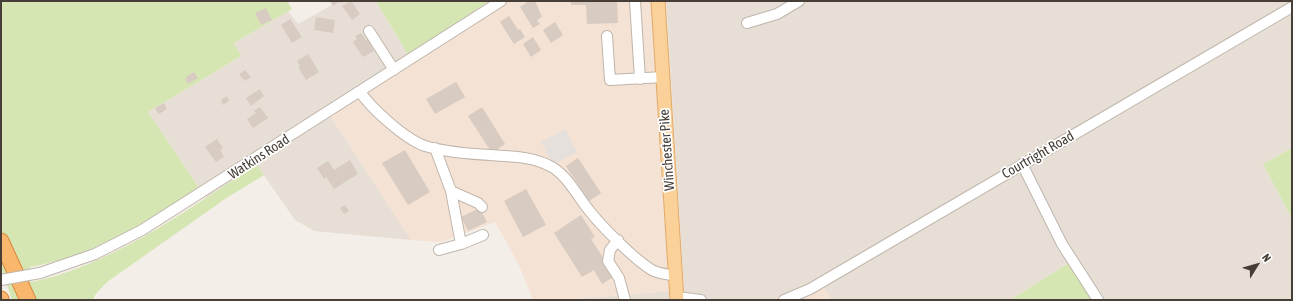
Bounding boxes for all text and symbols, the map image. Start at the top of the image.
street label: Winchester Pike [656,109,678,191]
street label: Courtright Road [999,128,1077,182]
street label: Watkins Road [225,131,293,183]
north arrow [1237,245,1277,285]
text: N [1260,252,1273,264]

